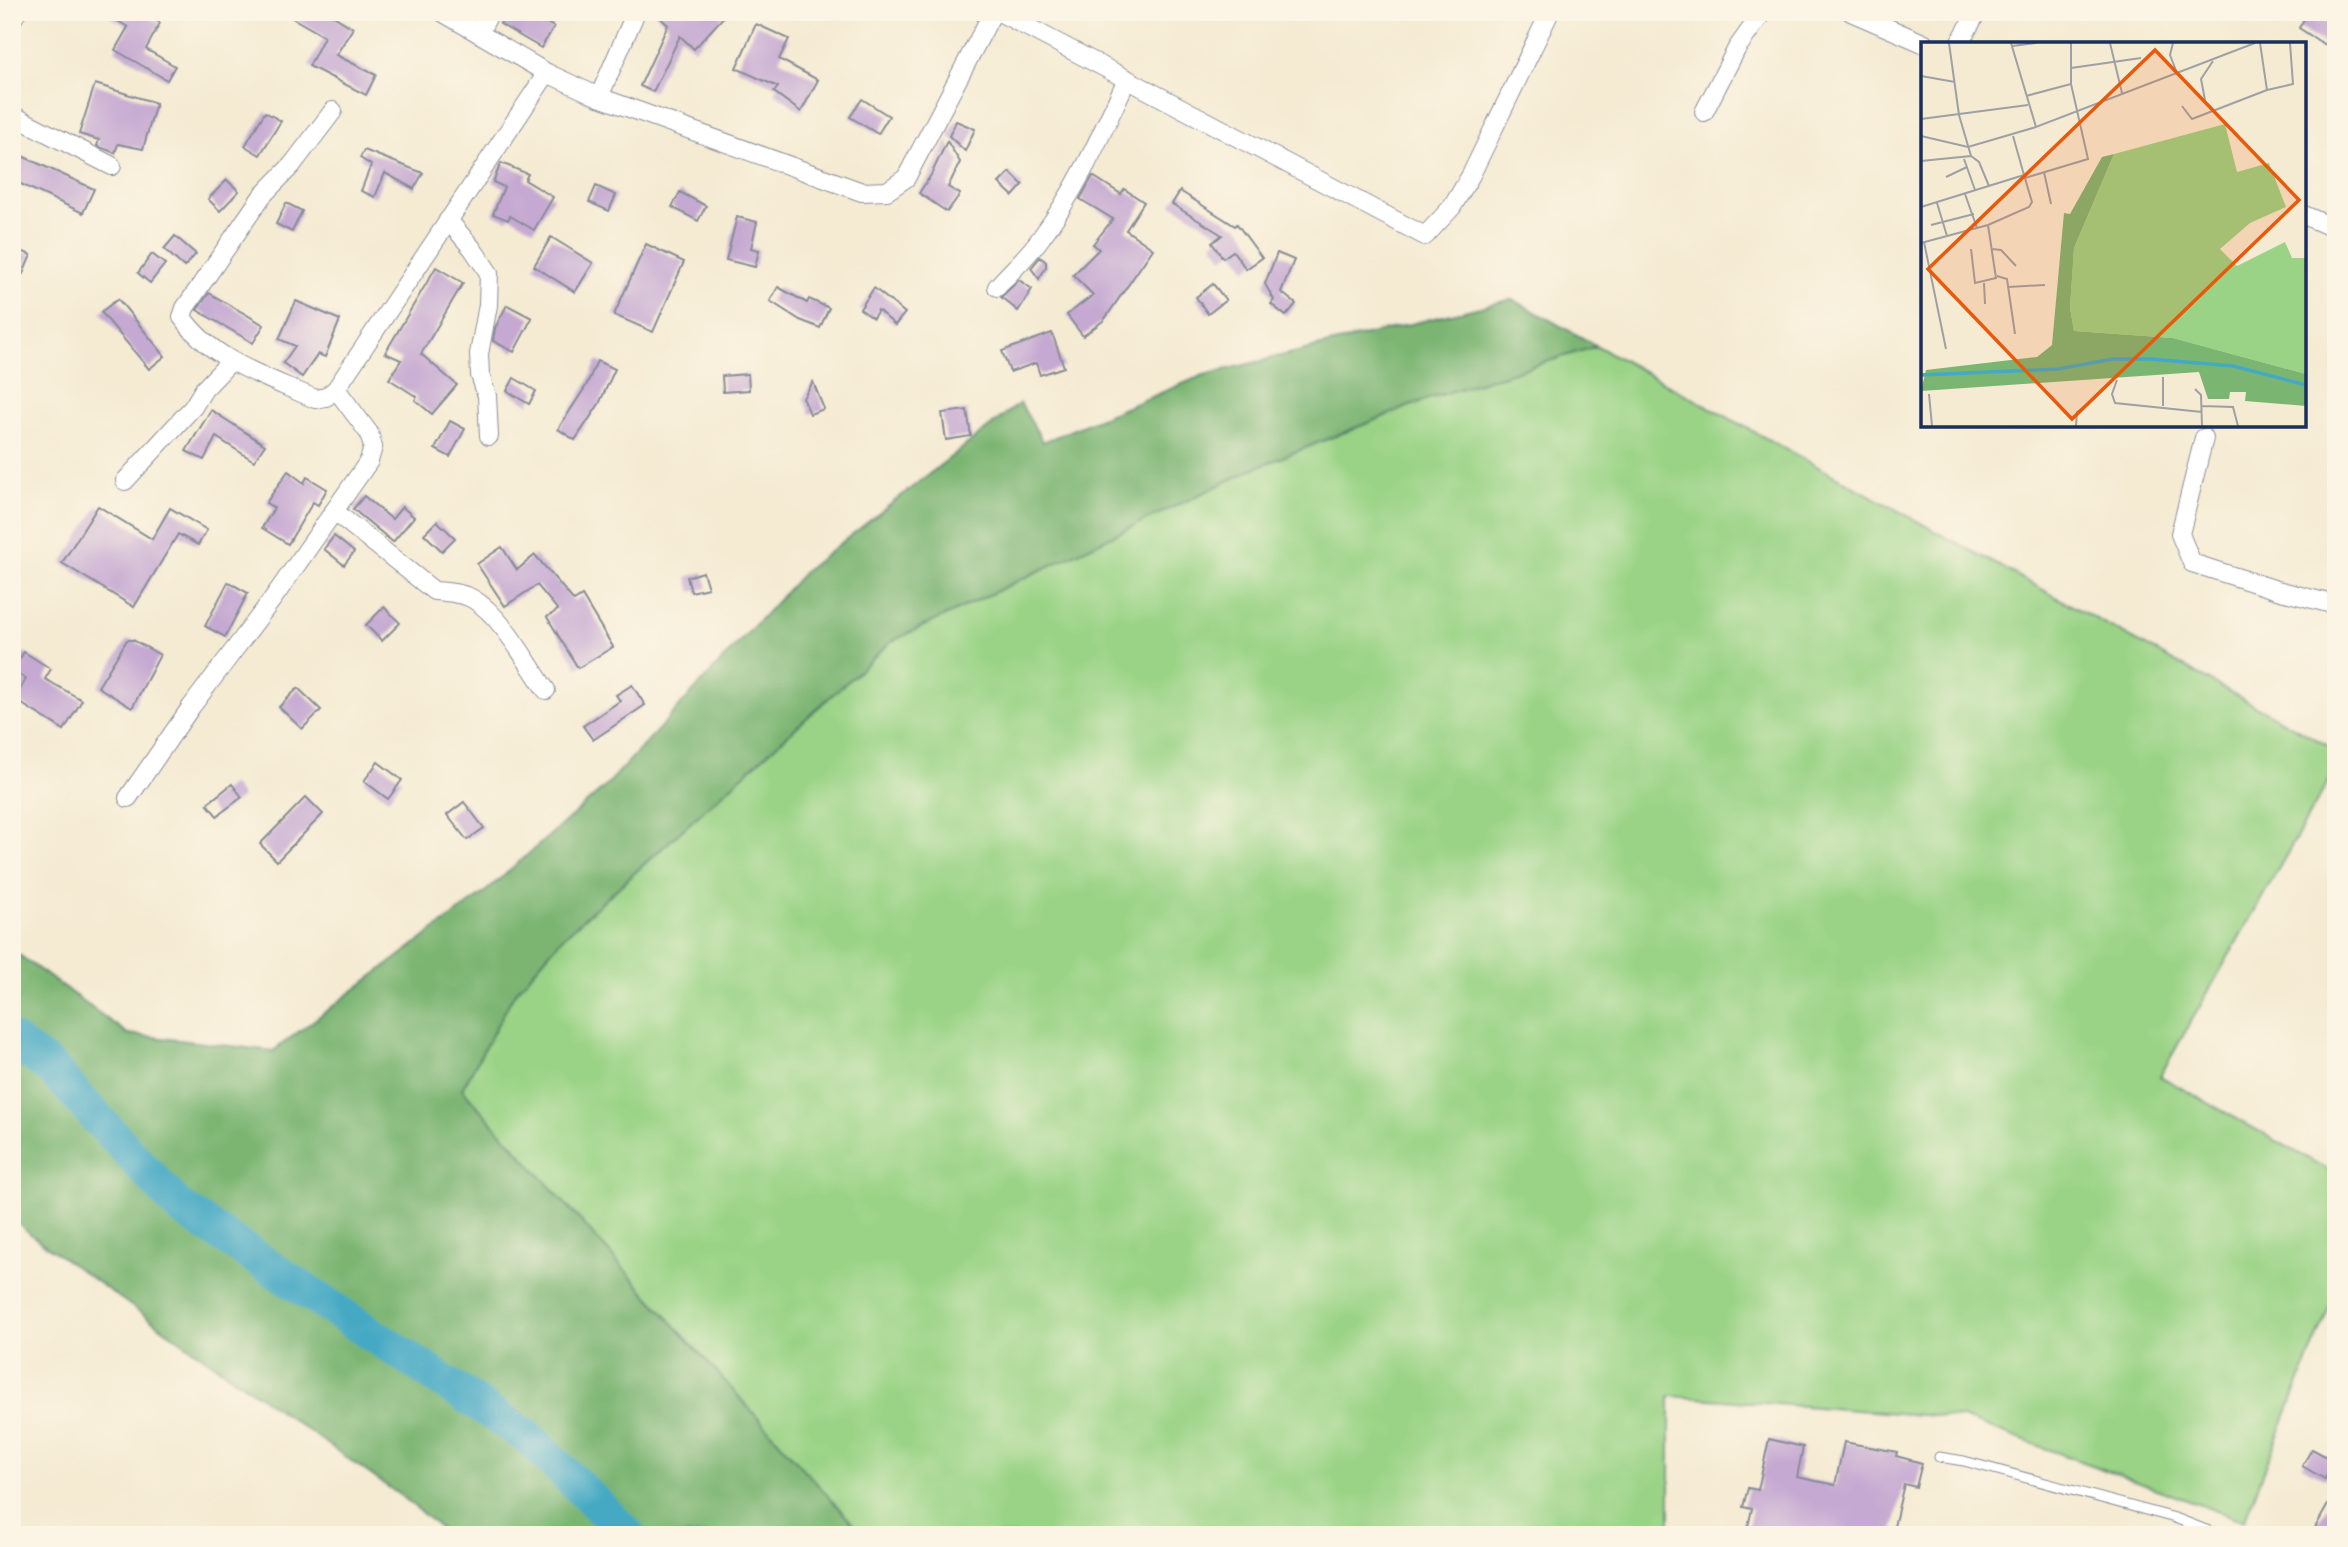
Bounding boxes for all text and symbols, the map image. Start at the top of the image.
inset map [1921,42,2306,427]

